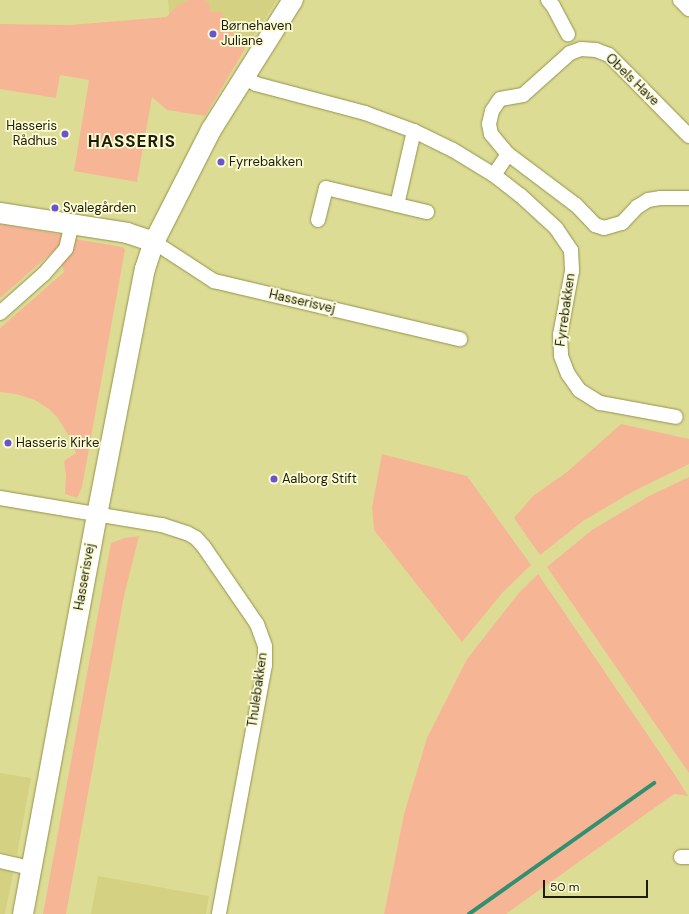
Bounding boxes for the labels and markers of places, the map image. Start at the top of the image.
place label: Børnehaven Juliane [221,19,292,50]
marker: Børnehaven Juliane [208,29,218,39]
place label: Hasseris Rådhus [6,119,57,150]
marker: Hasseris Rådhus [60,129,70,139]
place label: Fyrrebakken [229,154,303,170]
marker: Fyrrebakken [216,157,226,167]
place label: Svalegården [63,200,136,216]
marker: Svalegården [50,203,60,213]
place label: Hasseris Kirke [16,435,99,451]
marker: Hasseris Kirke [3,438,13,448]
place label: Aalborg Stift [282,471,357,487]
marker: Aalborg Stift [269,474,279,484]

